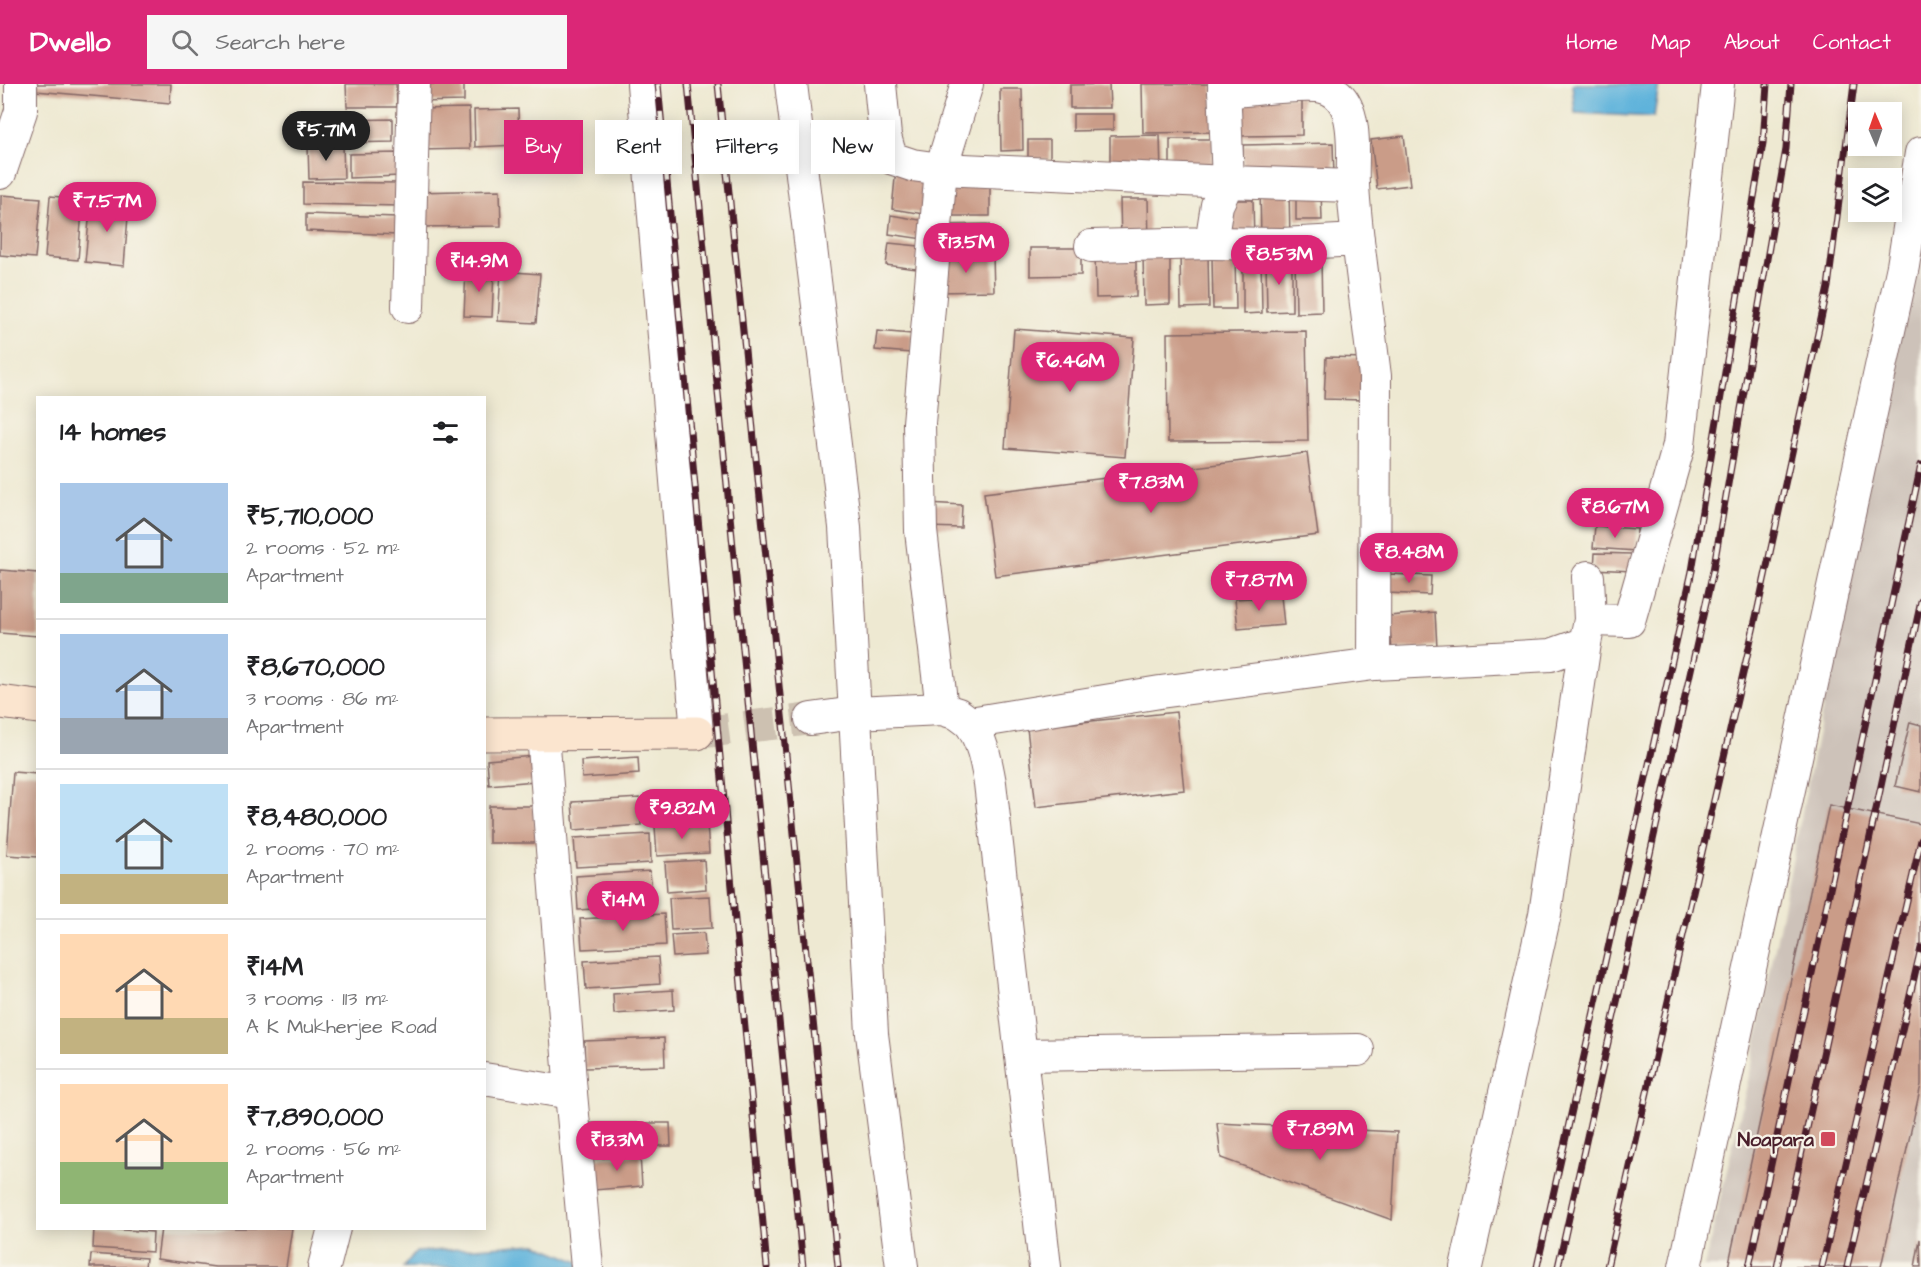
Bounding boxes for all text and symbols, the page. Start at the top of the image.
search box [147,15,567,69]
text: Dwello [30,23,111,62]
icon: search [168,26,201,59]
text: Search here [216,27,345,58]
text: Home [1566,28,1618,57]
text: Map [1651,28,1691,57]
text: About [1724,28,1780,57]
text: Contact [1813,28,1891,57]
north arrow [1848,102,1902,156]
map controls [1848,102,1902,222]
pin: ₹5.71M [277,111,375,162]
text: ₹5.71M [296,116,356,144]
chip: Buy [504,120,583,174]
chip: Rent [595,120,682,174]
chip: Filters [694,120,799,174]
chip: New [811,120,895,174]
button: layers [1848,168,1902,222]
pin: ₹7.57M [58,182,156,233]
text: ₹7.57M [72,187,142,215]
pin: ₹13.5M [917,223,1015,274]
text: ₹13.5M [937,228,995,256]
pin: ₹8.53M [1230,235,1328,286]
text: ₹8.53M [1245,240,1313,268]
pin: ₹14.9M [430,242,528,293]
text: ₹14.9M [450,247,508,275]
pin: ₹6.46M [1021,342,1119,393]
text: ₹6.46M [1035,347,1105,375]
text: 14 homes [60,414,166,450]
icon: filters [429,416,462,449]
pin: ₹7.83M [1102,463,1200,514]
text: ₹7.83M [1118,468,1184,496]
pin: ₹8.67M [1566,488,1664,539]
text: ₹8.67M [1581,493,1649,521]
text: ₹5,710,000 [246,498,373,534]
icon: home [108,507,180,579]
pin: ₹8.48M [1360,533,1458,584]
text: 2 rooms · 52 m² [246,534,400,562]
text: ₹8.48M [1374,538,1444,566]
pin: ₹7.87M [1210,561,1308,612]
text: Apartment [246,562,344,590]
text: ₹7.87M [1225,566,1293,594]
text: ₹8,670,000 [246,649,385,685]
icon: home [108,658,180,730]
text: 3 rooms · 86 m² [246,685,399,713]
text: Apartment [246,713,344,741]
pin: ₹9.82M [633,789,731,840]
text: ₹9.82M [649,794,715,822]
text: ₹8,480,000 [246,799,387,835]
icon: home [108,808,180,880]
text: 2 rooms · 70 m² [246,835,399,863]
text: Apartment [246,863,344,891]
pin: ₹14M [587,881,659,932]
text: ₹14M [601,886,645,914]
text: ₹14M [246,949,303,985]
icon: home [108,958,180,1030]
text: 3 rooms · 113 m² [246,985,389,1013]
text: A K Mukherjee Road [246,1013,437,1041]
text: ₹7,890,000 [246,1099,383,1135]
icon: home [108,1108,180,1180]
pin: ₹7.89M [1271,1110,1369,1161]
text: ₹7.89M [1286,1115,1354,1143]
pin: ₹13.3M [568,1121,666,1172]
text: ₹13.3M [590,1126,644,1154]
place label: Noapara [1738,1126,1815,1154]
marker: Noapara [1819,1130,1837,1148]
text: 2 rooms · 56 m² [246,1135,401,1163]
text: Apartment [246,1163,344,1191]

